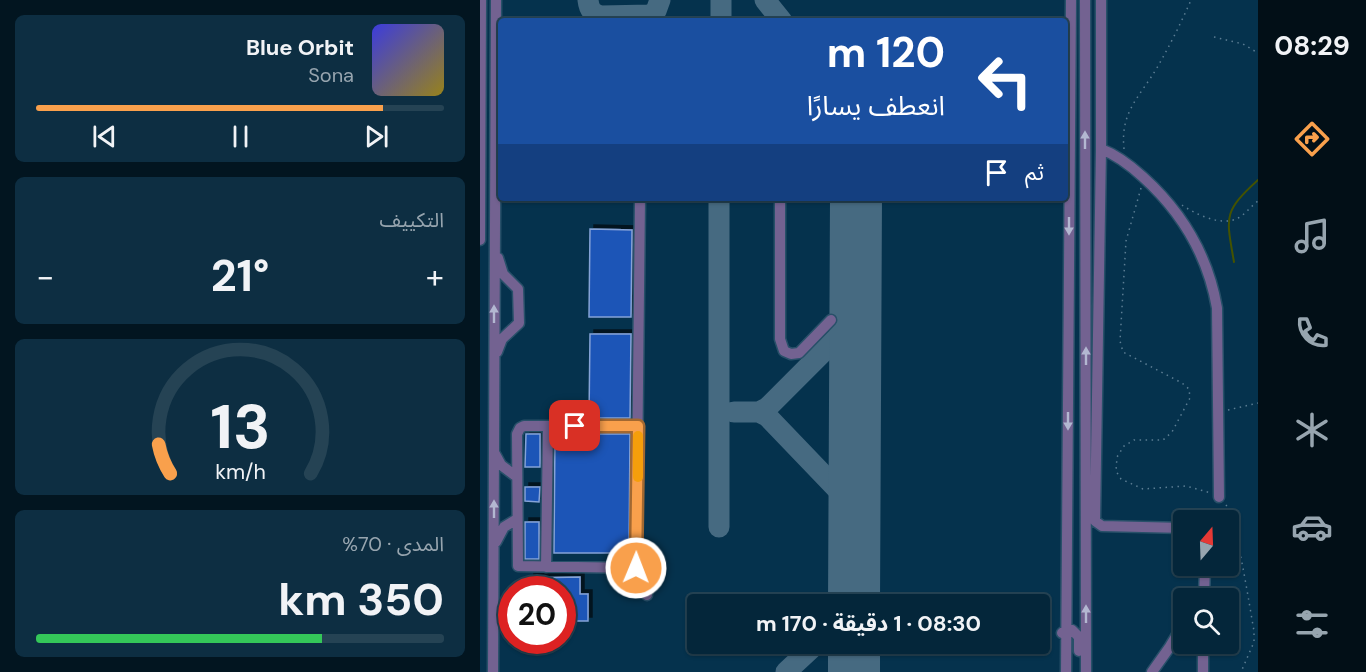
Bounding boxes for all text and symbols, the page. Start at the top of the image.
text: 120 m [827,25,945,80]
text: 08:29 [1274,28,1350,63]
text: Blue Orbit [246,33,354,62]
icon: left [966,42,1044,120]
text: Sona [308,62,354,88]
text: انعطف يسارًا [807,88,945,123]
icon: directions [1291,118,1333,160]
icon: previous [88,120,121,153]
icon: pause [224,120,257,153]
icon: next [360,120,393,153]
one-way arrow [1080,130,1090,149]
icon: arrive [980,156,1013,189]
text: ثم [1025,158,1044,187]
text: التكييف [380,207,444,233]
icon: music [1291,215,1333,257]
one-way arrow [1064,217,1074,236]
text: 21° [211,246,269,305]
text: − [36,255,54,298]
text: + [426,255,444,298]
one-way arrow [489,304,499,323]
icon: phone [1291,312,1333,354]
one-way arrow [1081,346,1091,365]
text: 13 [210,386,270,467]
pin [549,400,600,451]
icon: arrive [558,409,591,442]
icon: climate [1291,409,1333,451]
one-way arrow [1063,412,1073,431]
text: km/h [215,458,265,486]
one-way arrow [489,499,499,518]
icon: car [1291,506,1333,548]
north arrow [1173,510,1239,576]
map controls [1173,510,1239,654]
text: المدى · 70% [342,531,444,557]
position arrow [604,536,668,600]
text: 350 km [278,570,444,629]
speed limit sign: 20 [498,576,576,654]
button: search [1173,588,1239,654]
icon: filters [1291,603,1333,645]
one-way arrow [1081,604,1091,623]
text: 08:30 · 1 دقيقة · 170 m [756,609,981,638]

